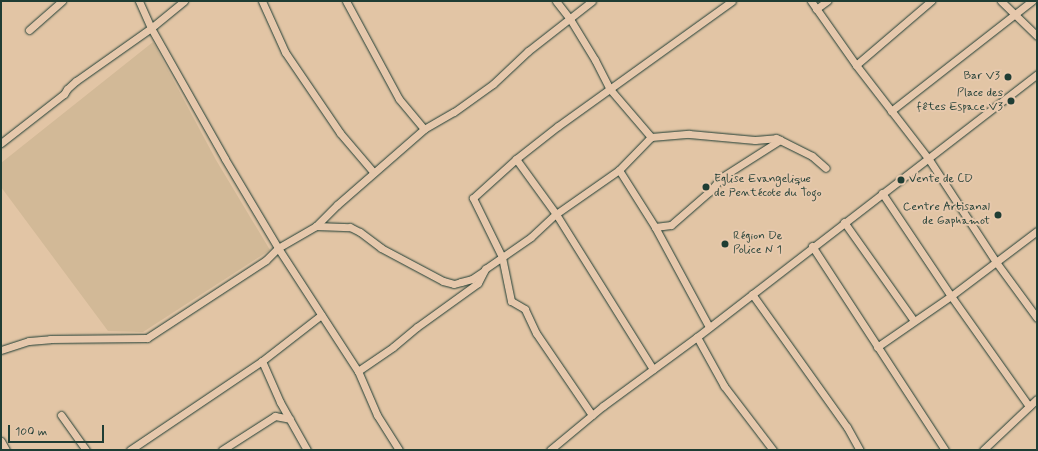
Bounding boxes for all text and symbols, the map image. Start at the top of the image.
place label: Bar V3 [965,70,1000,84]
marker: Bar V3 [1003,72,1013,82]
place label: Place des fêtes Espace V3 [921,87,1003,115]
marker: Place des fêtes Espace V3 [1006,96,1016,106]
place label: Eglise Evangelique de Pentécote du Togo [714,173,816,201]
place label: Vente de CD [909,173,974,187]
marker: Vente de CD [896,175,906,185]
marker: Eglise Evangelique de Pentécote du Togo [701,182,711,192]
place label: Centre Artisanal de Gaphamot [903,201,990,229]
marker: Centre Artisanal de Gaphamot [993,210,1003,220]
place label: Région De Police N 1 [733,230,782,258]
marker: Région De Police N 1 [720,239,730,249]
scale bar [10,417,106,443]
text: 100 m [15,424,47,440]

